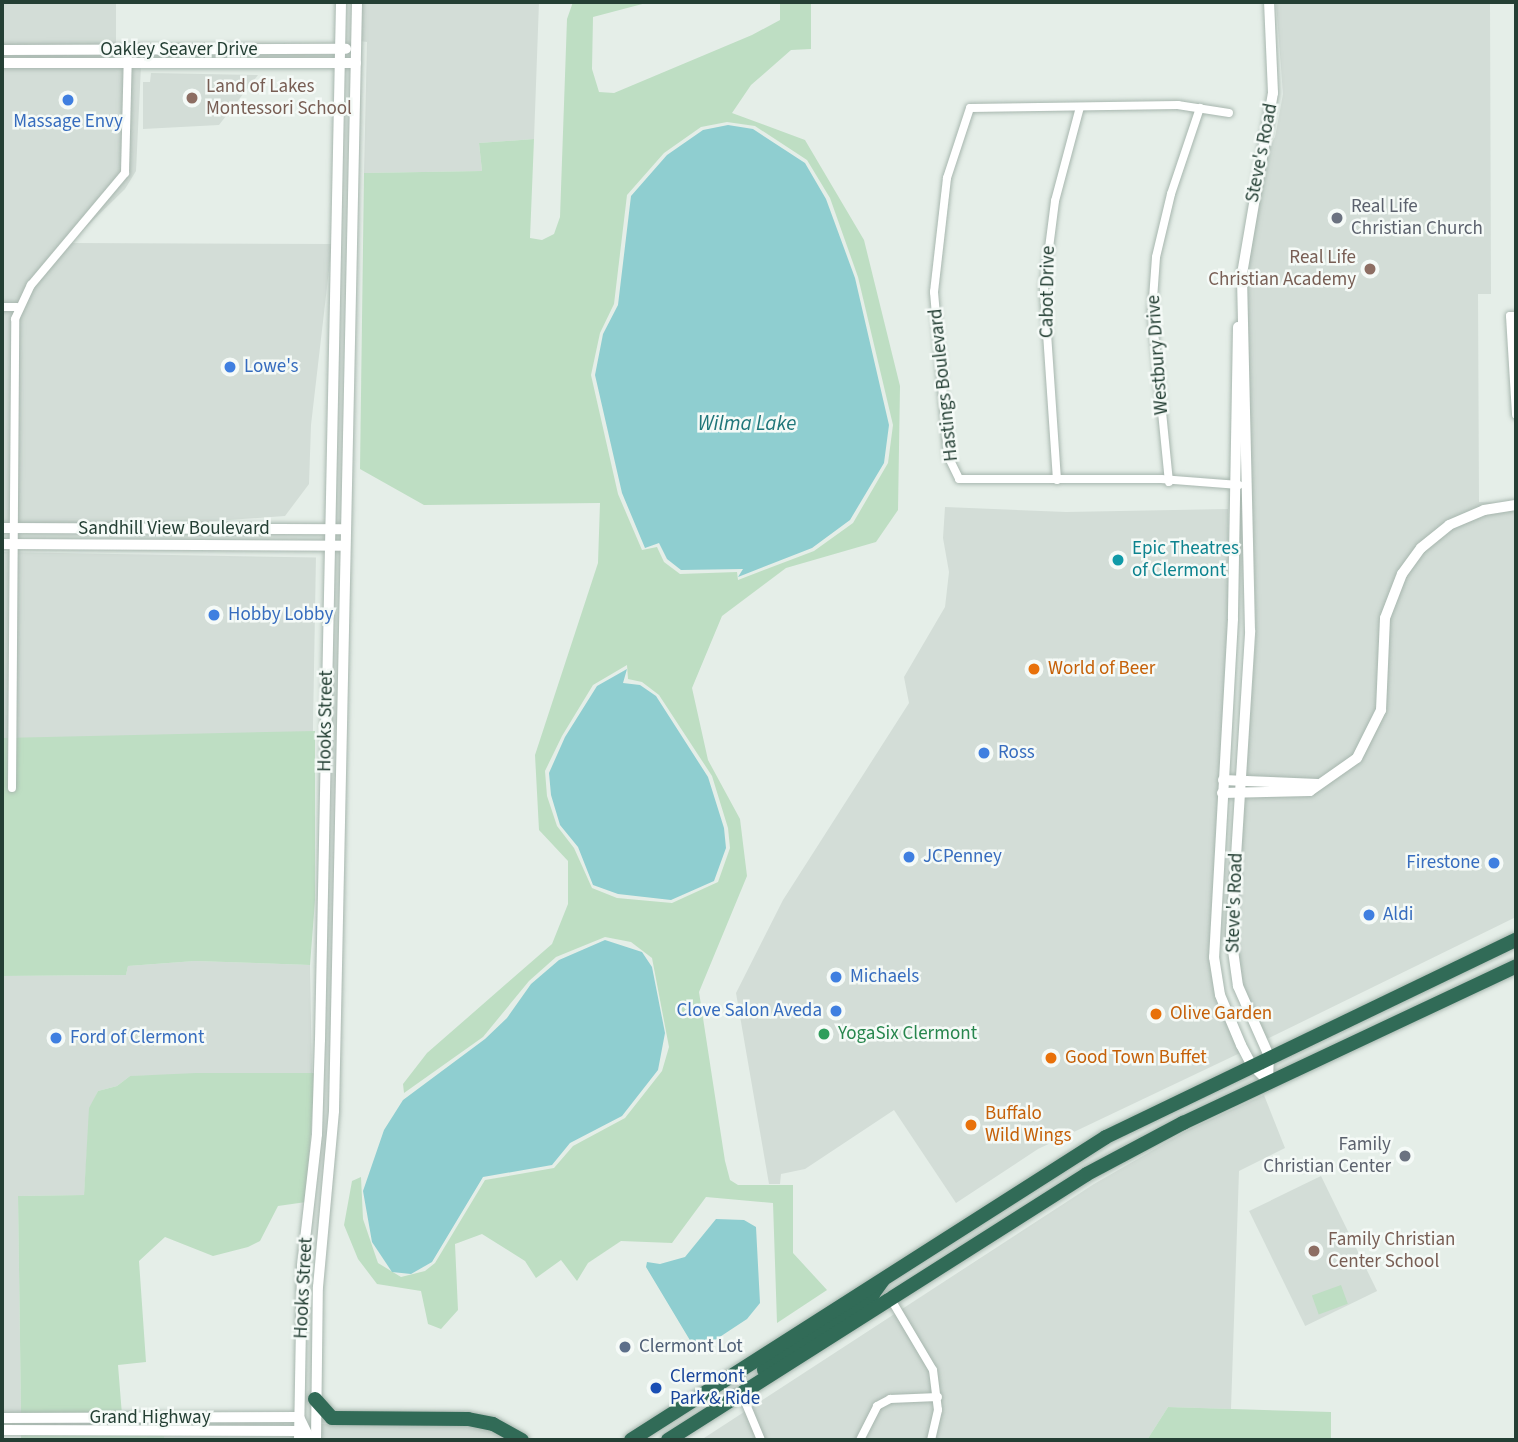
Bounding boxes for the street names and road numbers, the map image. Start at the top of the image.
street label: Oakley Seaver Drive [100,39,258,61]
street label: Steve's Road [1241,101,1283,205]
street label: Cabot Drive [1036,246,1060,338]
street label: Westbury Drive [1142,294,1174,416]
street label: Hastings Boulevard [925,307,963,463]
street label: Sandhill View Boulevard [78,518,270,540]
street label: Hooks Street [314,670,338,772]
street label: Steve's Road [1222,852,1248,954]
street label: Hooks Street [290,1237,318,1339]
street label: Grand Highway [89,1407,211,1429]

